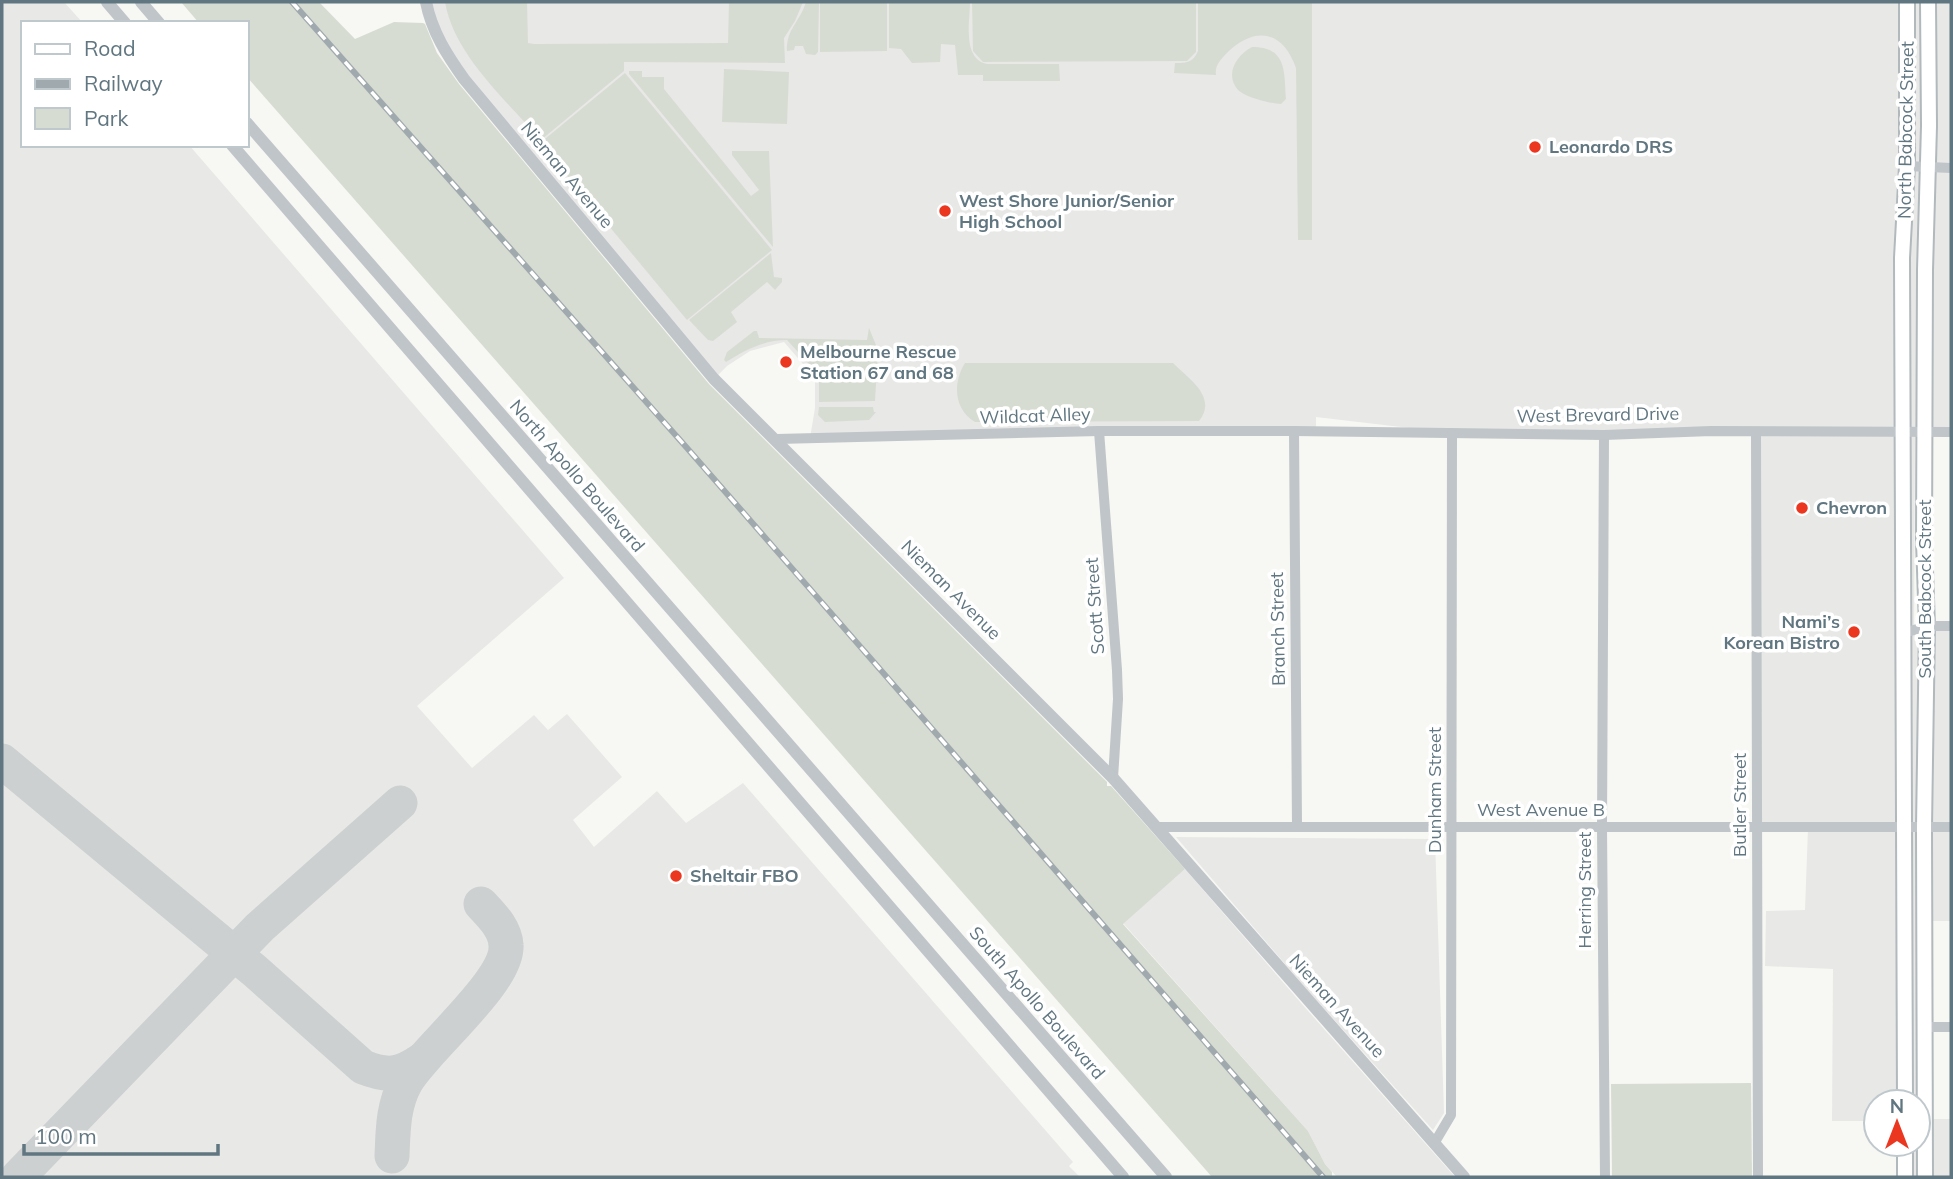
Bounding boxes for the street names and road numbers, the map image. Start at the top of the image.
street label: North Babcock Street [1892,41,1919,219]
street label: Nieman Avenue [516,117,619,233]
street label: North Apollo Boulevard [505,395,650,557]
street label: Wildcat Alley [979,402,1091,429]
street label: West Brevard Drive [1517,402,1679,427]
street label: South Babcock Street [1913,500,1936,678]
street label: Nieman Avenue [897,535,1006,644]
street label: Scott Street [1080,557,1109,655]
street label: Branch Street [1265,572,1290,686]
street label: Dunham Street [1423,727,1446,853]
street label: Butler Street [1728,753,1751,857]
street label: West Avenue B [1477,798,1605,821]
street label: Herring Street [1573,832,1596,948]
street label: South Apollo Boulevard [965,921,1110,1084]
street label: Nieman Avenue [1285,949,1390,1062]

